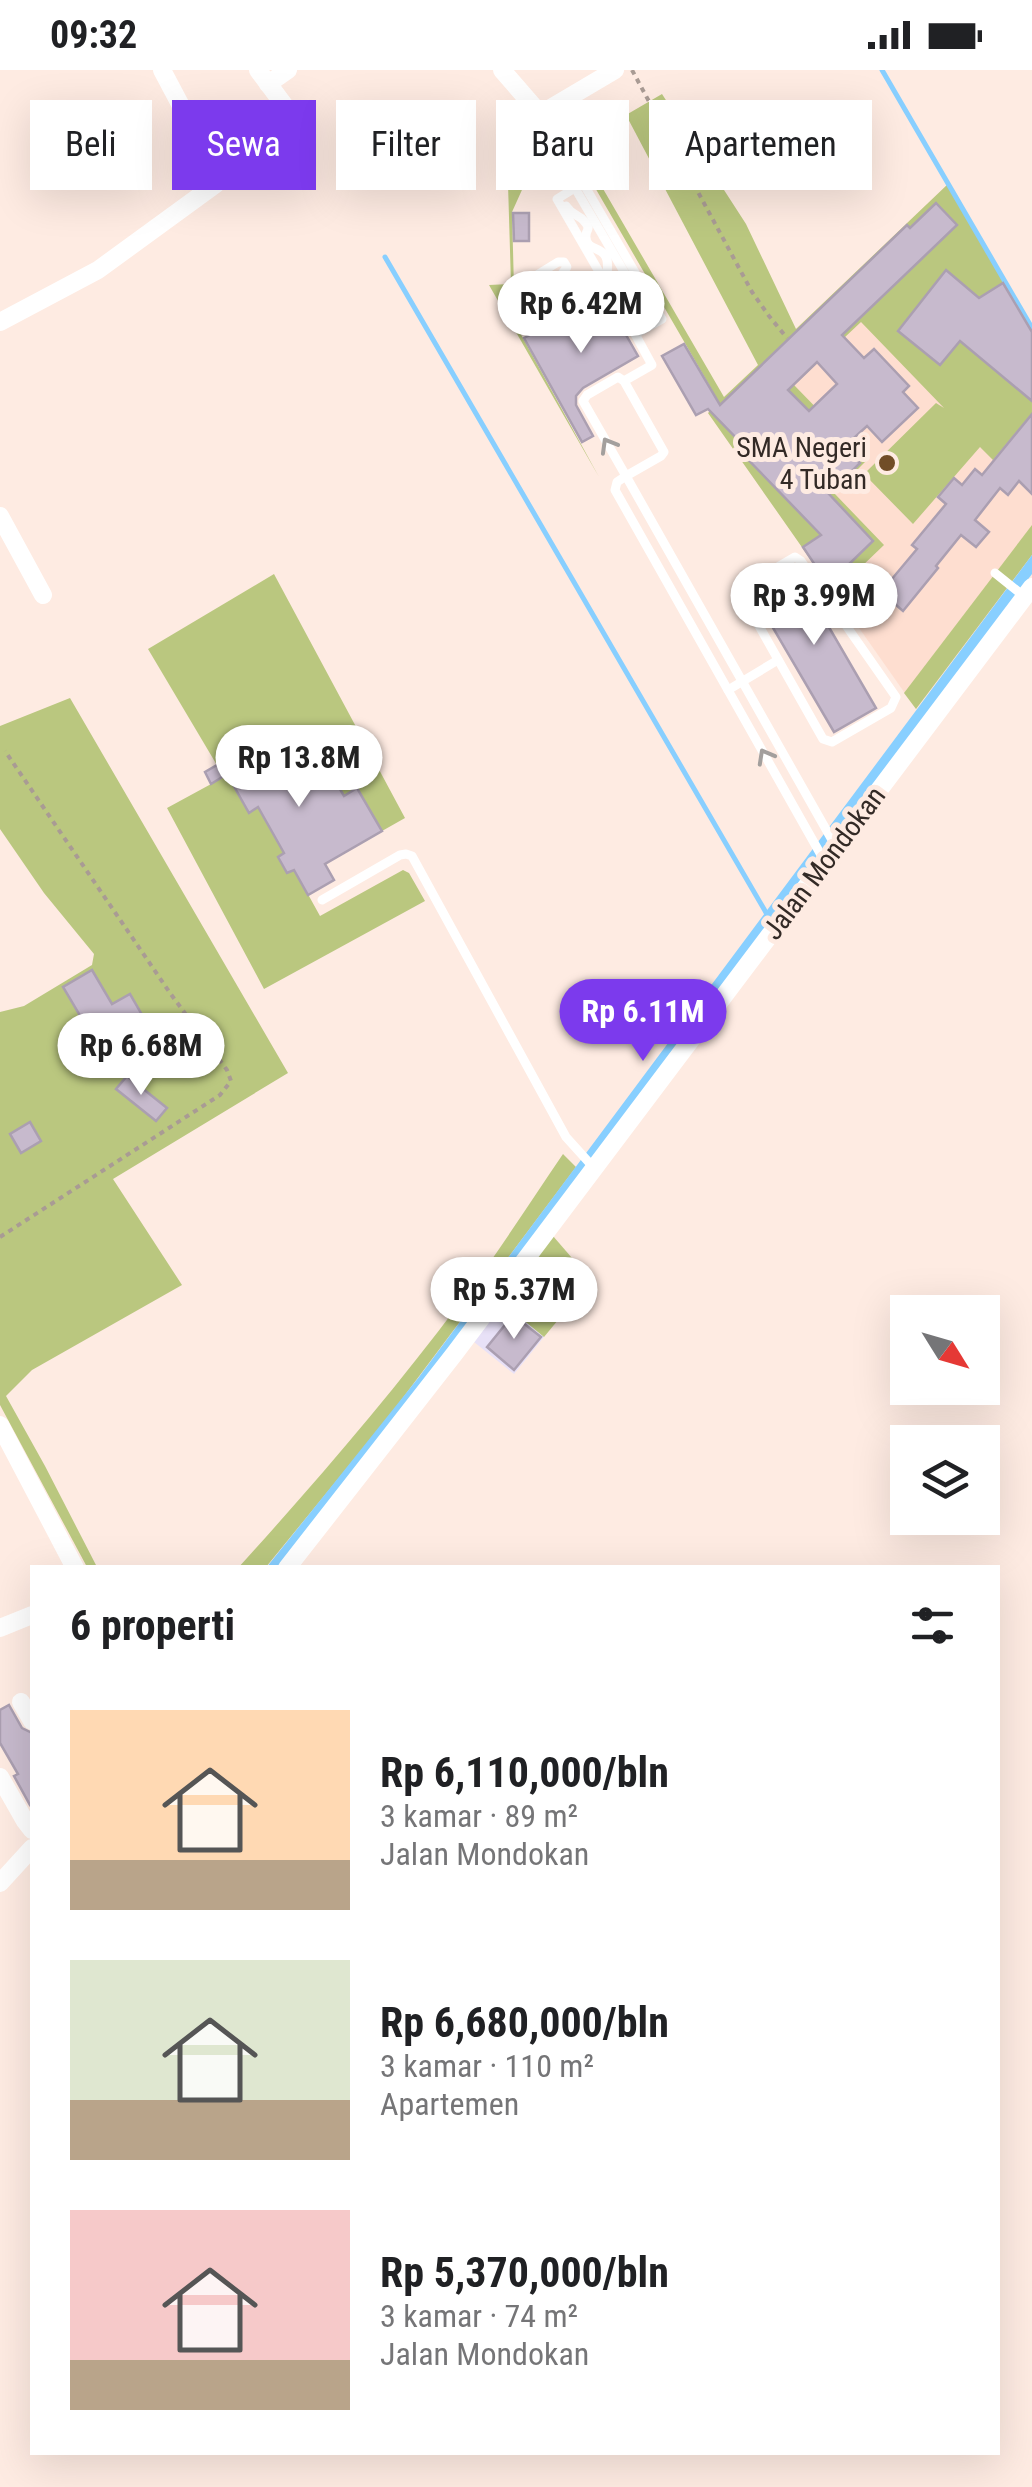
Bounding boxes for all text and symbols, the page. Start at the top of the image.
text: 09:32 [50,13,137,57]
chip: Beli [30,100,152,190]
chip: Sewa [172,100,316,190]
chip: Filter [336,100,476,190]
chip: Baru [496,100,629,190]
chip: Apartemen [649,100,872,190]
pin: Rp 6.42M [478,271,684,356]
text: Rp 6.42M [520,284,643,322]
place label: SMA Negeri 4 Tuban [736,431,867,496]
one-way arrow [601,438,621,456]
marker: SMA Negeri 4 Tuban [876,452,898,474]
pin: Rp 3.99M [711,563,917,648]
text: Rp 3.99M [753,576,876,614]
pin: Rp 13.8M [196,725,402,810]
text: Rp 13.8M [238,738,361,776]
one-way arrow [758,749,778,767]
street label: Jalan Mondokan [756,780,892,946]
pin: Rp 6.11M [540,979,746,1064]
text: Rp 6.11M [582,992,705,1030]
pin: Rp 6.68M [38,1013,244,1098]
text: Rp 6.68M [80,1026,203,1064]
pin: Rp 5.37M [411,1257,617,1342]
text: Rp 5.37M [453,1270,576,1308]
north arrow [890,1295,1000,1405]
map controls [890,1295,1000,1535]
button: layers [890,1425,1000,1535]
icon: filters [905,1598,960,1653]
text: 6 properti [70,1601,235,1650]
text: Rp 6,110,000/bln [380,1748,669,1797]
icon: home [150,1750,270,1870]
text: 3 kamar · 89 m² [380,1797,578,1835]
text: Jalan Mondokan [380,1835,589,1873]
text: Rp 6,680,000/bln [380,1998,669,2047]
icon: home [150,2000,270,2120]
text: 3 kamar · 110 m² [380,2047,594,2085]
text: Apartemen [380,2085,519,2123]
text: Rp 5,370,000/bln [380,2248,669,2297]
icon: home [150,2250,270,2370]
text: 3 kamar · 74 m² [380,2297,578,2335]
text: Jalan Mondokan [380,2335,589,2373]

